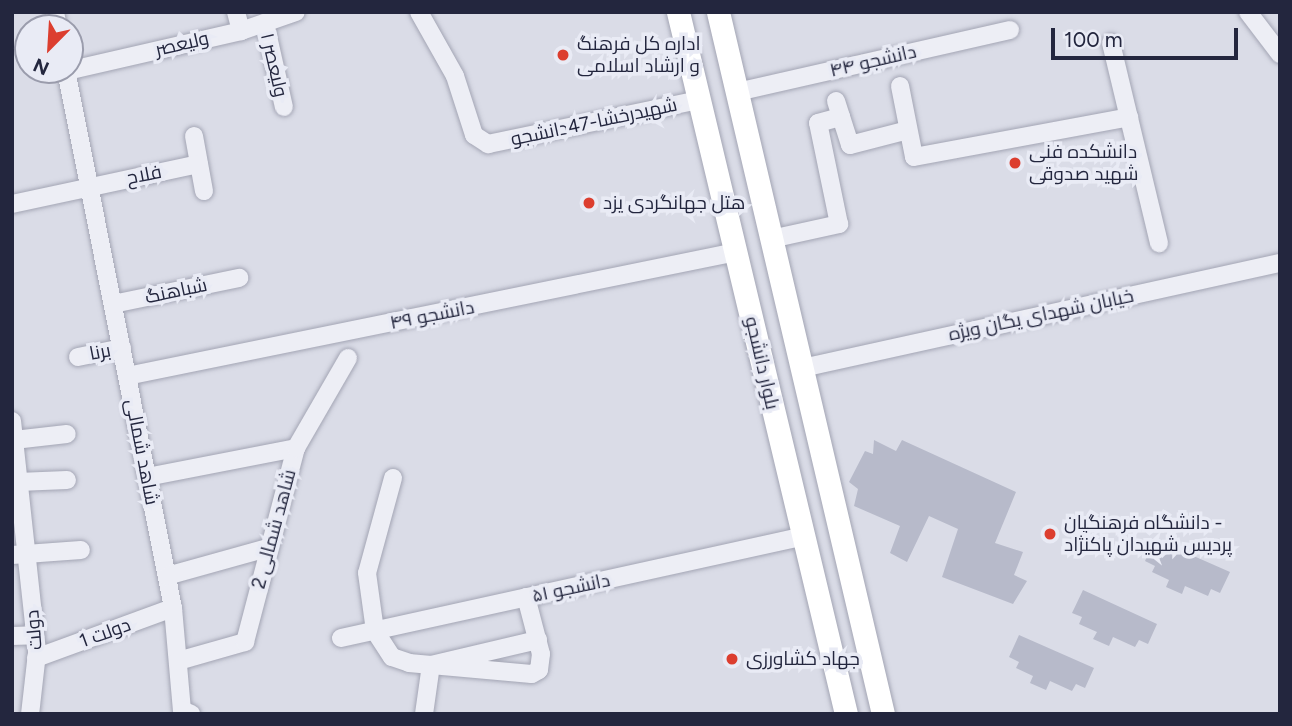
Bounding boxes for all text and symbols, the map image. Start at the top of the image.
north arrow [14,14,84,84]
scale bar [1054,14,1241,58]
street label: ولیعصر [153,27,211,61]
text: 100 m [1064,27,1123,52]
street label: ولیعصر ۱ [256,31,292,99]
place label: اداره کل فرهنگ و ارشاد اسلامی [577,33,700,77]
street label: دانشجو ۴۴ [828,40,918,82]
marker: اداره کل فرهنگ و ارشاد اسلامی [555,47,571,63]
text: N [30,53,52,80]
street label: شهیدرخشا-47دانشجو [509,93,679,151]
place label: دانشکده فنی شهید صدوقی [1029,141,1138,185]
marker: دانشکده فنی شهید صدوقی [1007,155,1023,171]
street label: فلاح [124,160,164,190]
place label: هتل جهانگردی یزد [603,192,745,214]
marker: هتل جهانگردی یزد [581,195,597,211]
street label: شباهنگ [143,273,209,309]
street label: خیابان شهدای یگان ویژه [946,284,1136,346]
street label: دانشجو ۴۹ [388,296,476,334]
street label: بلوار دانشجو [740,314,784,412]
street label: برنا [87,339,113,365]
street label: شاهد شمالی [121,397,163,507]
street label: شاهد شمالی 2 [247,467,301,591]
place label: دانشگاه فرهنگیان - پردیس شهیدان پاکنژاد [1064,512,1232,556]
marker: دانشگاه فرهنگیان - پردیس شهیدان پاکنژاد [1042,526,1058,542]
street label: دانشجو ۵۱ [530,569,612,607]
street label: دولت [21,609,47,651]
street label: دولت 1 [76,613,134,653]
place label: جهاد کشاورزی [746,648,860,670]
marker: جهاد کشاورزی [724,651,740,667]

